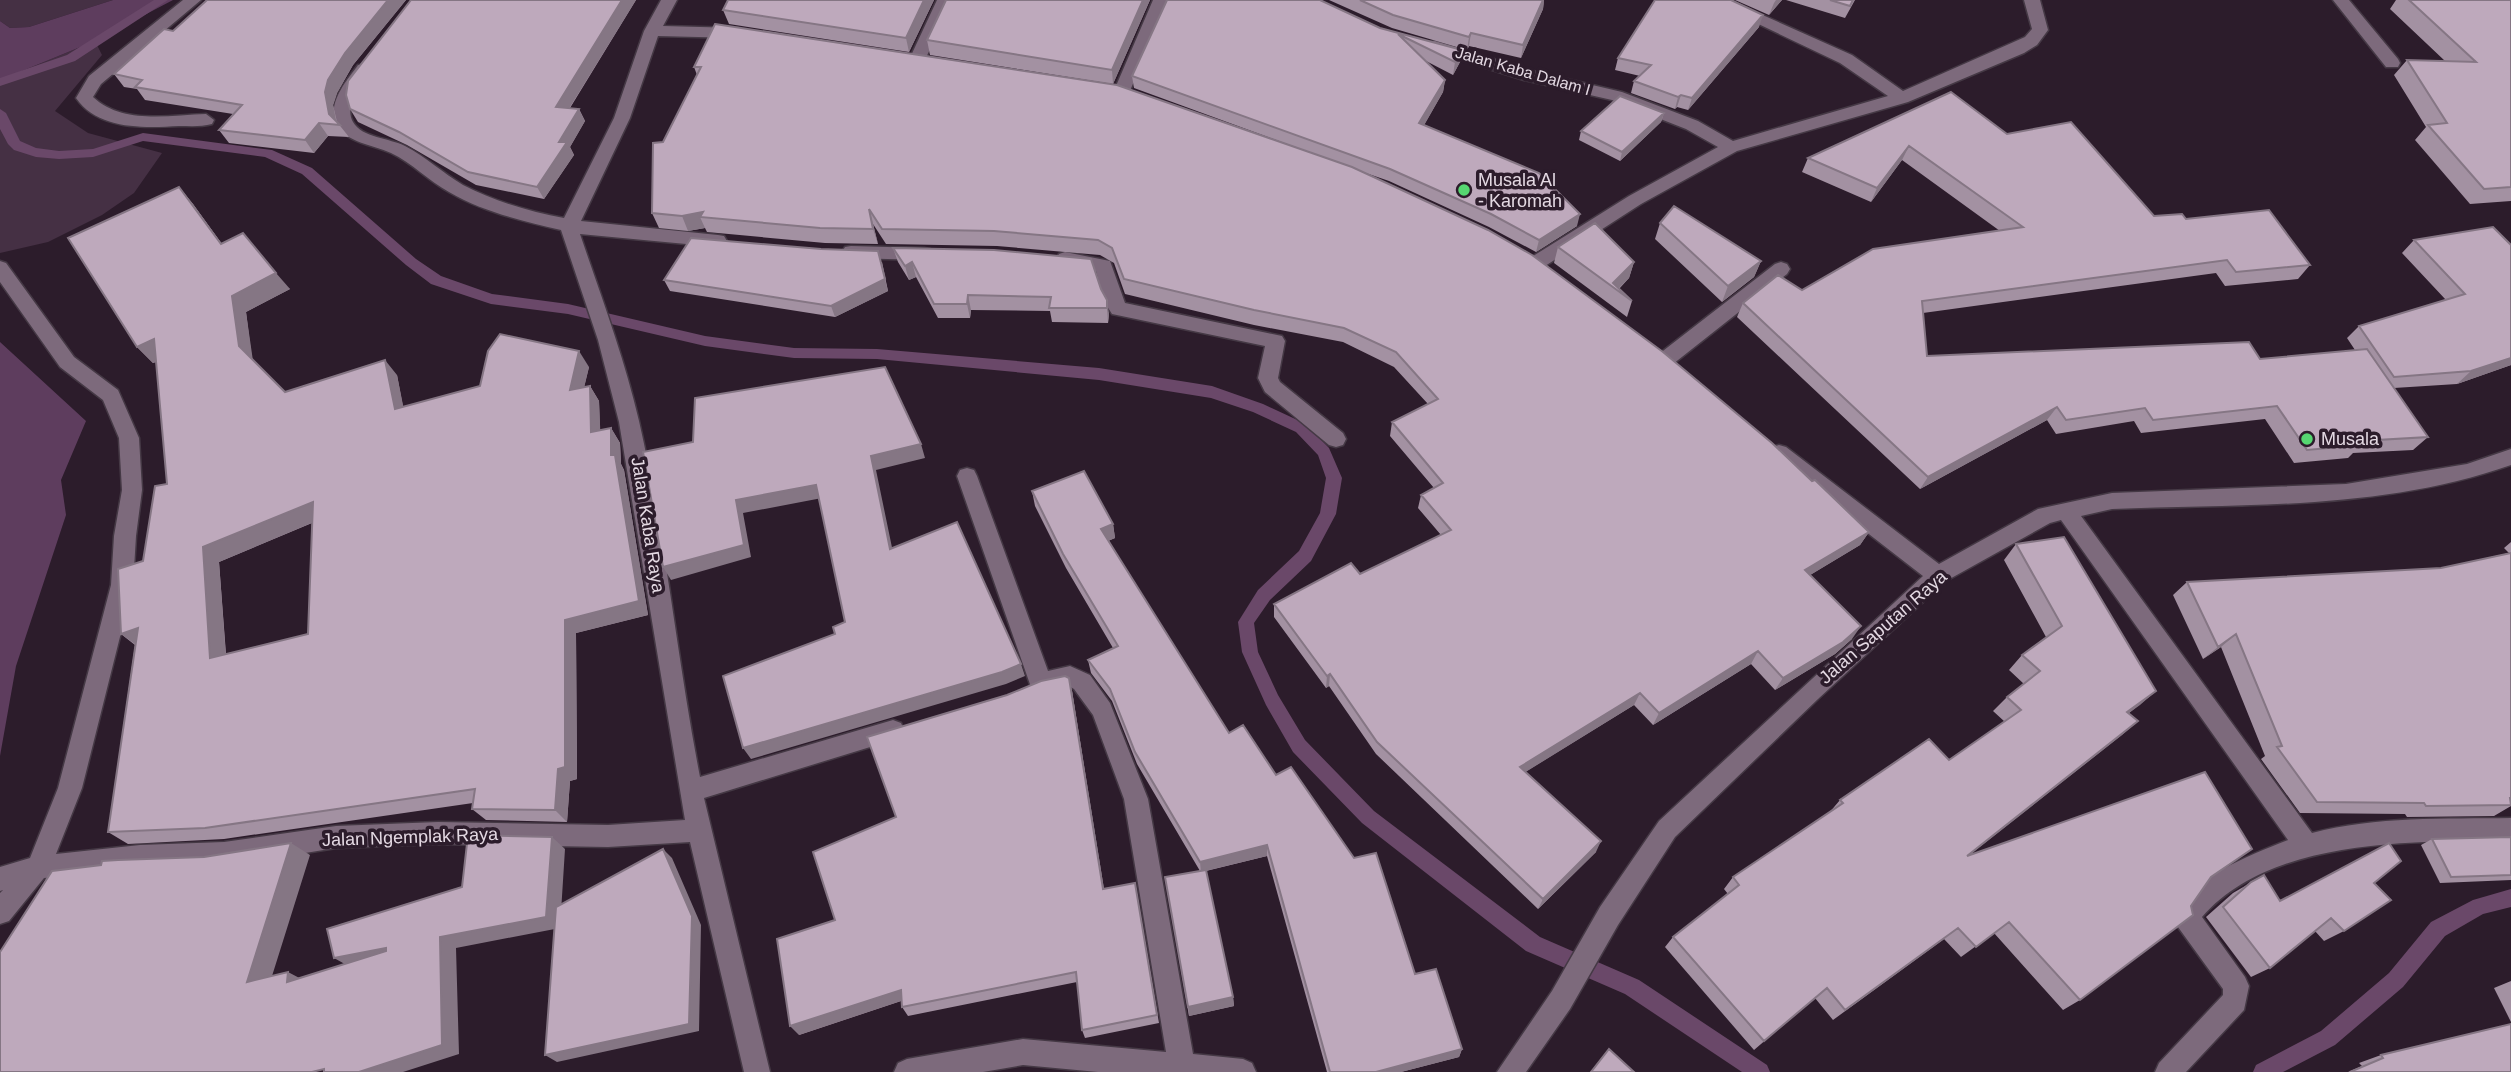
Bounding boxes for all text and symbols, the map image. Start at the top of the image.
street label: Jalan Kaba Dalam I [1454,44,1592,98]
place label: Musala Al - Karomah [1478,170,1562,211]
marker: Musala Al - Karomah [1456,182,1472,198]
place label: Musala [2321,429,2380,449]
marker: Musala [2299,431,2315,447]
street label: Jalan Kaba Raya [627,456,669,595]
street label: Jalan Saputan Raya [1815,566,1951,688]
street label: Jalan Ngemplak Raya [322,824,499,850]

